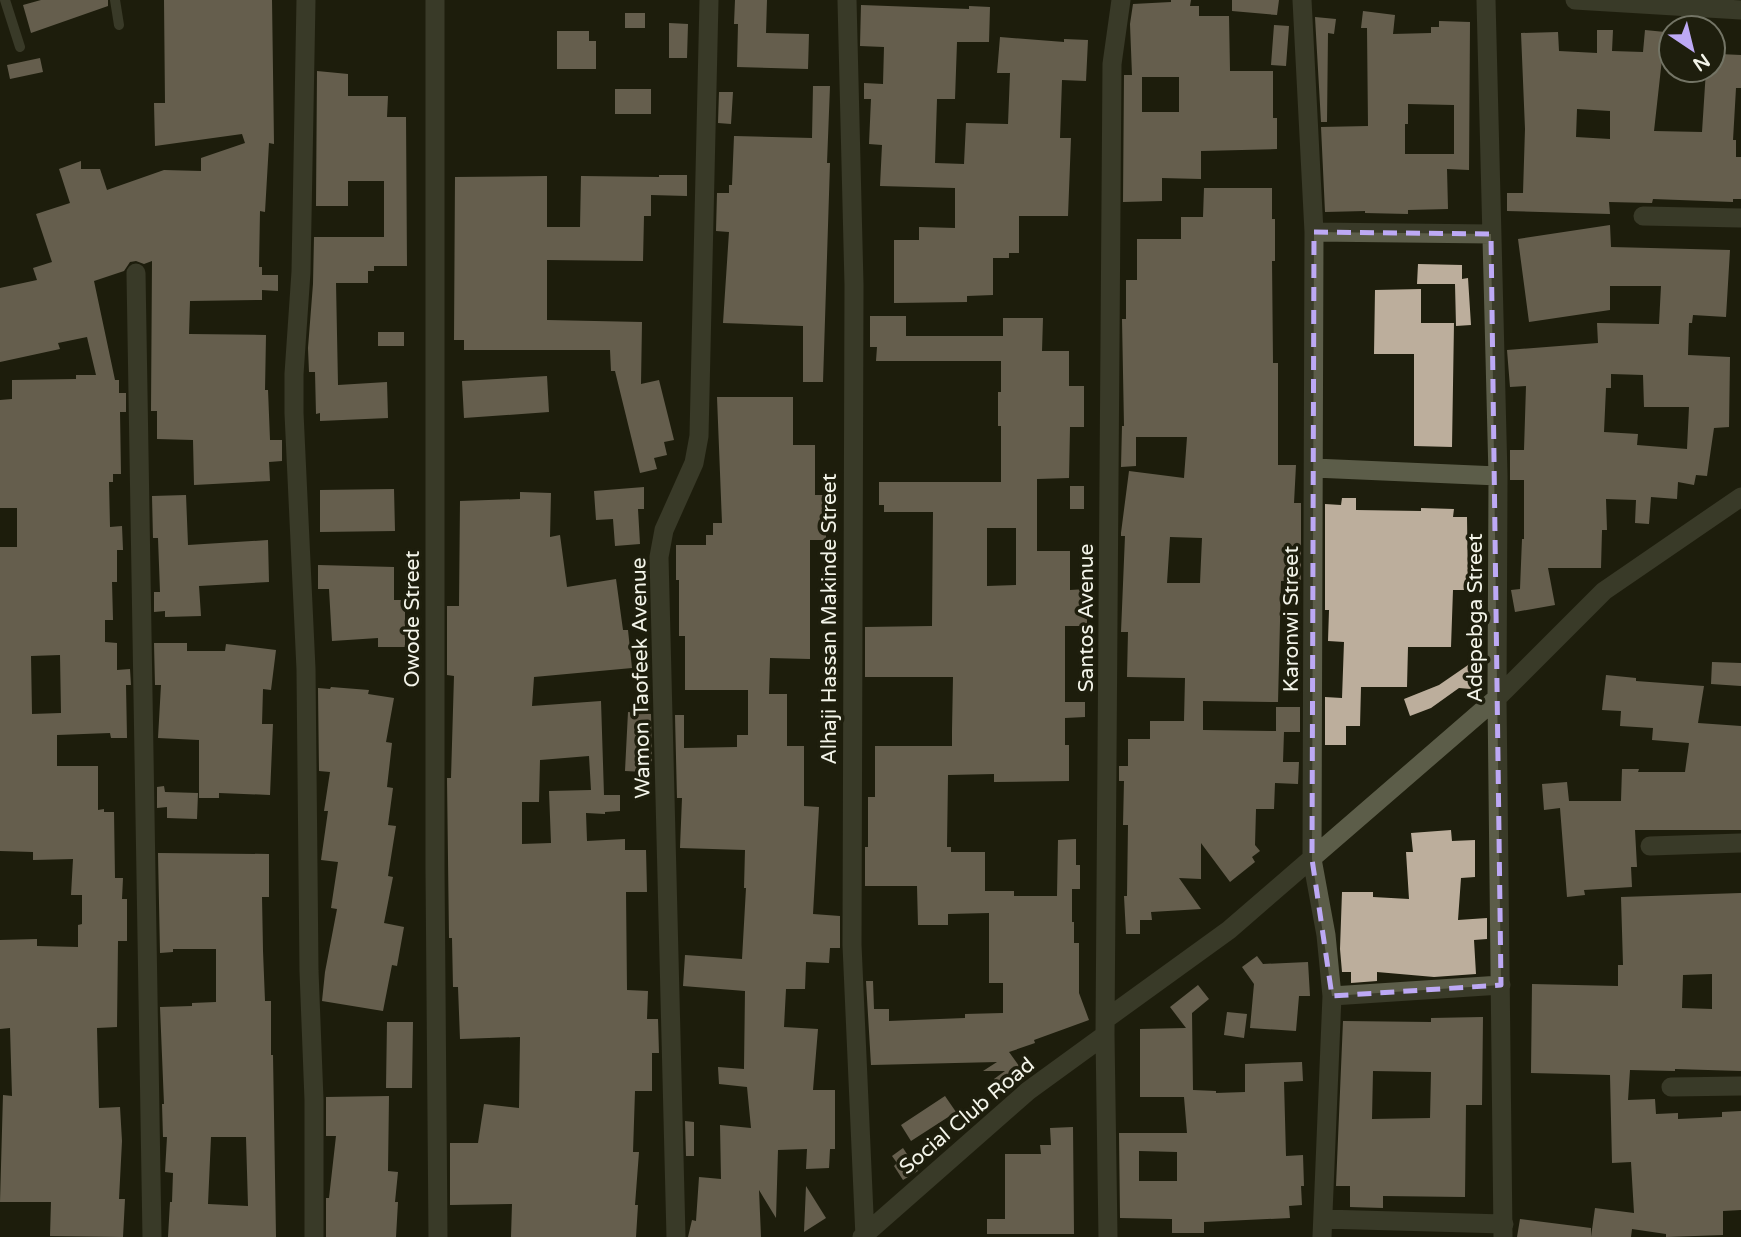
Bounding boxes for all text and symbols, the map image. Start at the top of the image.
north arrow [1657,14,1727,84]
text: N [1689,49,1714,75]
street label: Alhaji Hassan Makinde Street [817,473,842,765]
street label: Adepebga Street [1463,533,1488,703]
street label: Santos Avenue [1074,544,1099,692]
street label: Karonwi Street [1279,546,1304,692]
street label: Owode Street [400,551,425,687]
street label: Wamon Taofeek Avenue [626,557,656,799]
street label: Social Club Road [894,1052,1040,1180]

